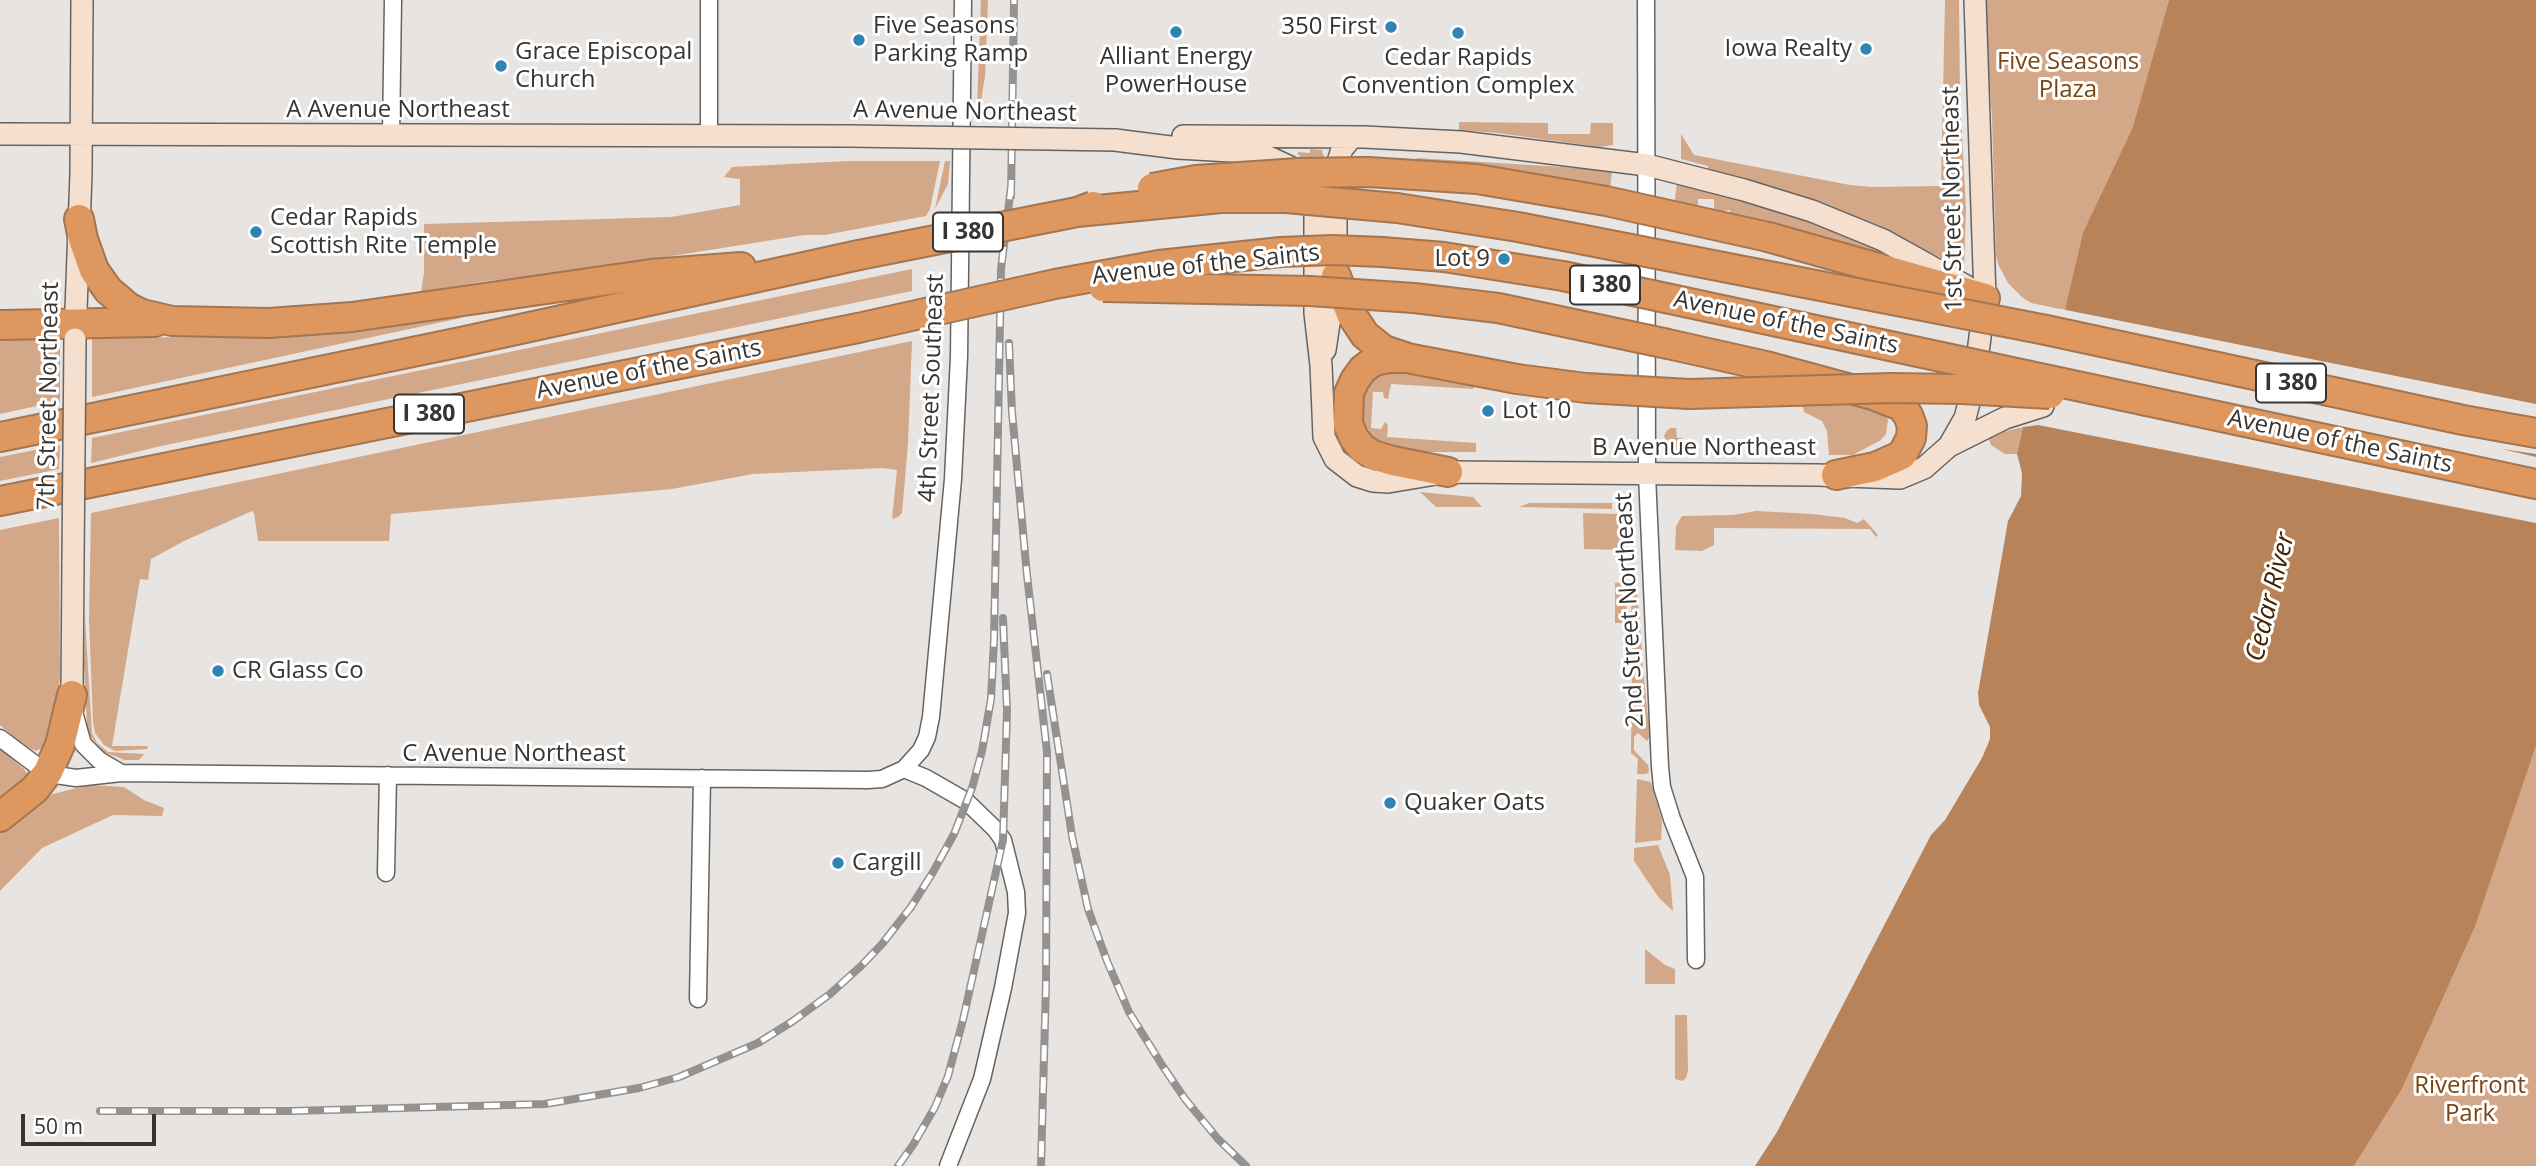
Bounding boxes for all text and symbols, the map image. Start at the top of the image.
place label: Five Seasons Parking Ramp [873,12,1028,68]
place label: 350 First [1281,13,1377,41]
marker: 350 First [1383,19,1399,35]
marker: Alliant Energy PowerHouse [1168,24,1184,40]
marker: Cedar Rapids Convention Complex [1450,25,1466,41]
marker: Five Seasons Parking Ramp [851,32,867,48]
place label: Iowa Realty [1724,35,1852,63]
place label: Grace Episcopal Church [515,38,692,94]
marker: Iowa Realty [1858,41,1874,57]
place label: Alliant Energy PowerHouse [1100,43,1252,99]
place label: Cedar Rapids Convention Complex [1341,44,1575,100]
park label: Five Seasons Plaza [1997,48,2139,104]
marker: Grace Episcopal Church [493,58,509,74]
street label: 1st Street Northeast [1937,86,1969,312]
street label: A Avenue Northeast [286,96,510,124]
street label: A Avenue Northeast [853,96,1077,128]
place label: Cedar Rapids Scottish Rite Temple [270,204,497,260]
road number: I 380 [933,213,1003,252]
marker: Cedar Rapids Scottish Rite Temple [248,224,264,240]
street label: Avenue of the Saints [1091,239,1321,291]
place label: Lot 9 [1435,245,1490,273]
marker: Lot 9 [1496,251,1512,267]
road number: I 380 [1570,266,1640,304]
street label: 4th Street Southeast [914,273,950,503]
street label: 7th Street Northeast [33,281,65,511]
street label: Avenue of the Saints [1671,285,1901,361]
street label: Avenue of the Saints [534,334,764,406]
road number: I 380 [2256,364,2326,402]
road number: I 380 [394,394,464,434]
place label: Lot 10 [1502,397,1571,425]
marker: Lot 10 [1480,403,1496,419]
street label: Avenue of the Saints [2225,404,2455,480]
street label: B Avenue Northeast [1592,434,1816,462]
street label: 2nd Street Northeast [1609,492,1651,728]
water label: Cedar River [2240,529,2302,665]
place label: CR Glass Co [232,657,364,685]
marker: CR Glass Co [210,663,226,679]
street label: C Avenue Northeast [402,740,626,768]
place label: Quaker Oats [1404,789,1545,817]
marker: Quaker Oats [1382,795,1398,811]
place label: Cargill [852,849,921,877]
marker: Cargill [830,855,846,871]
park label: Riverfront Park [2414,1072,2526,1128]
scale bar [24,1100,159,1144]
text: 50 m [34,1112,83,1140]

